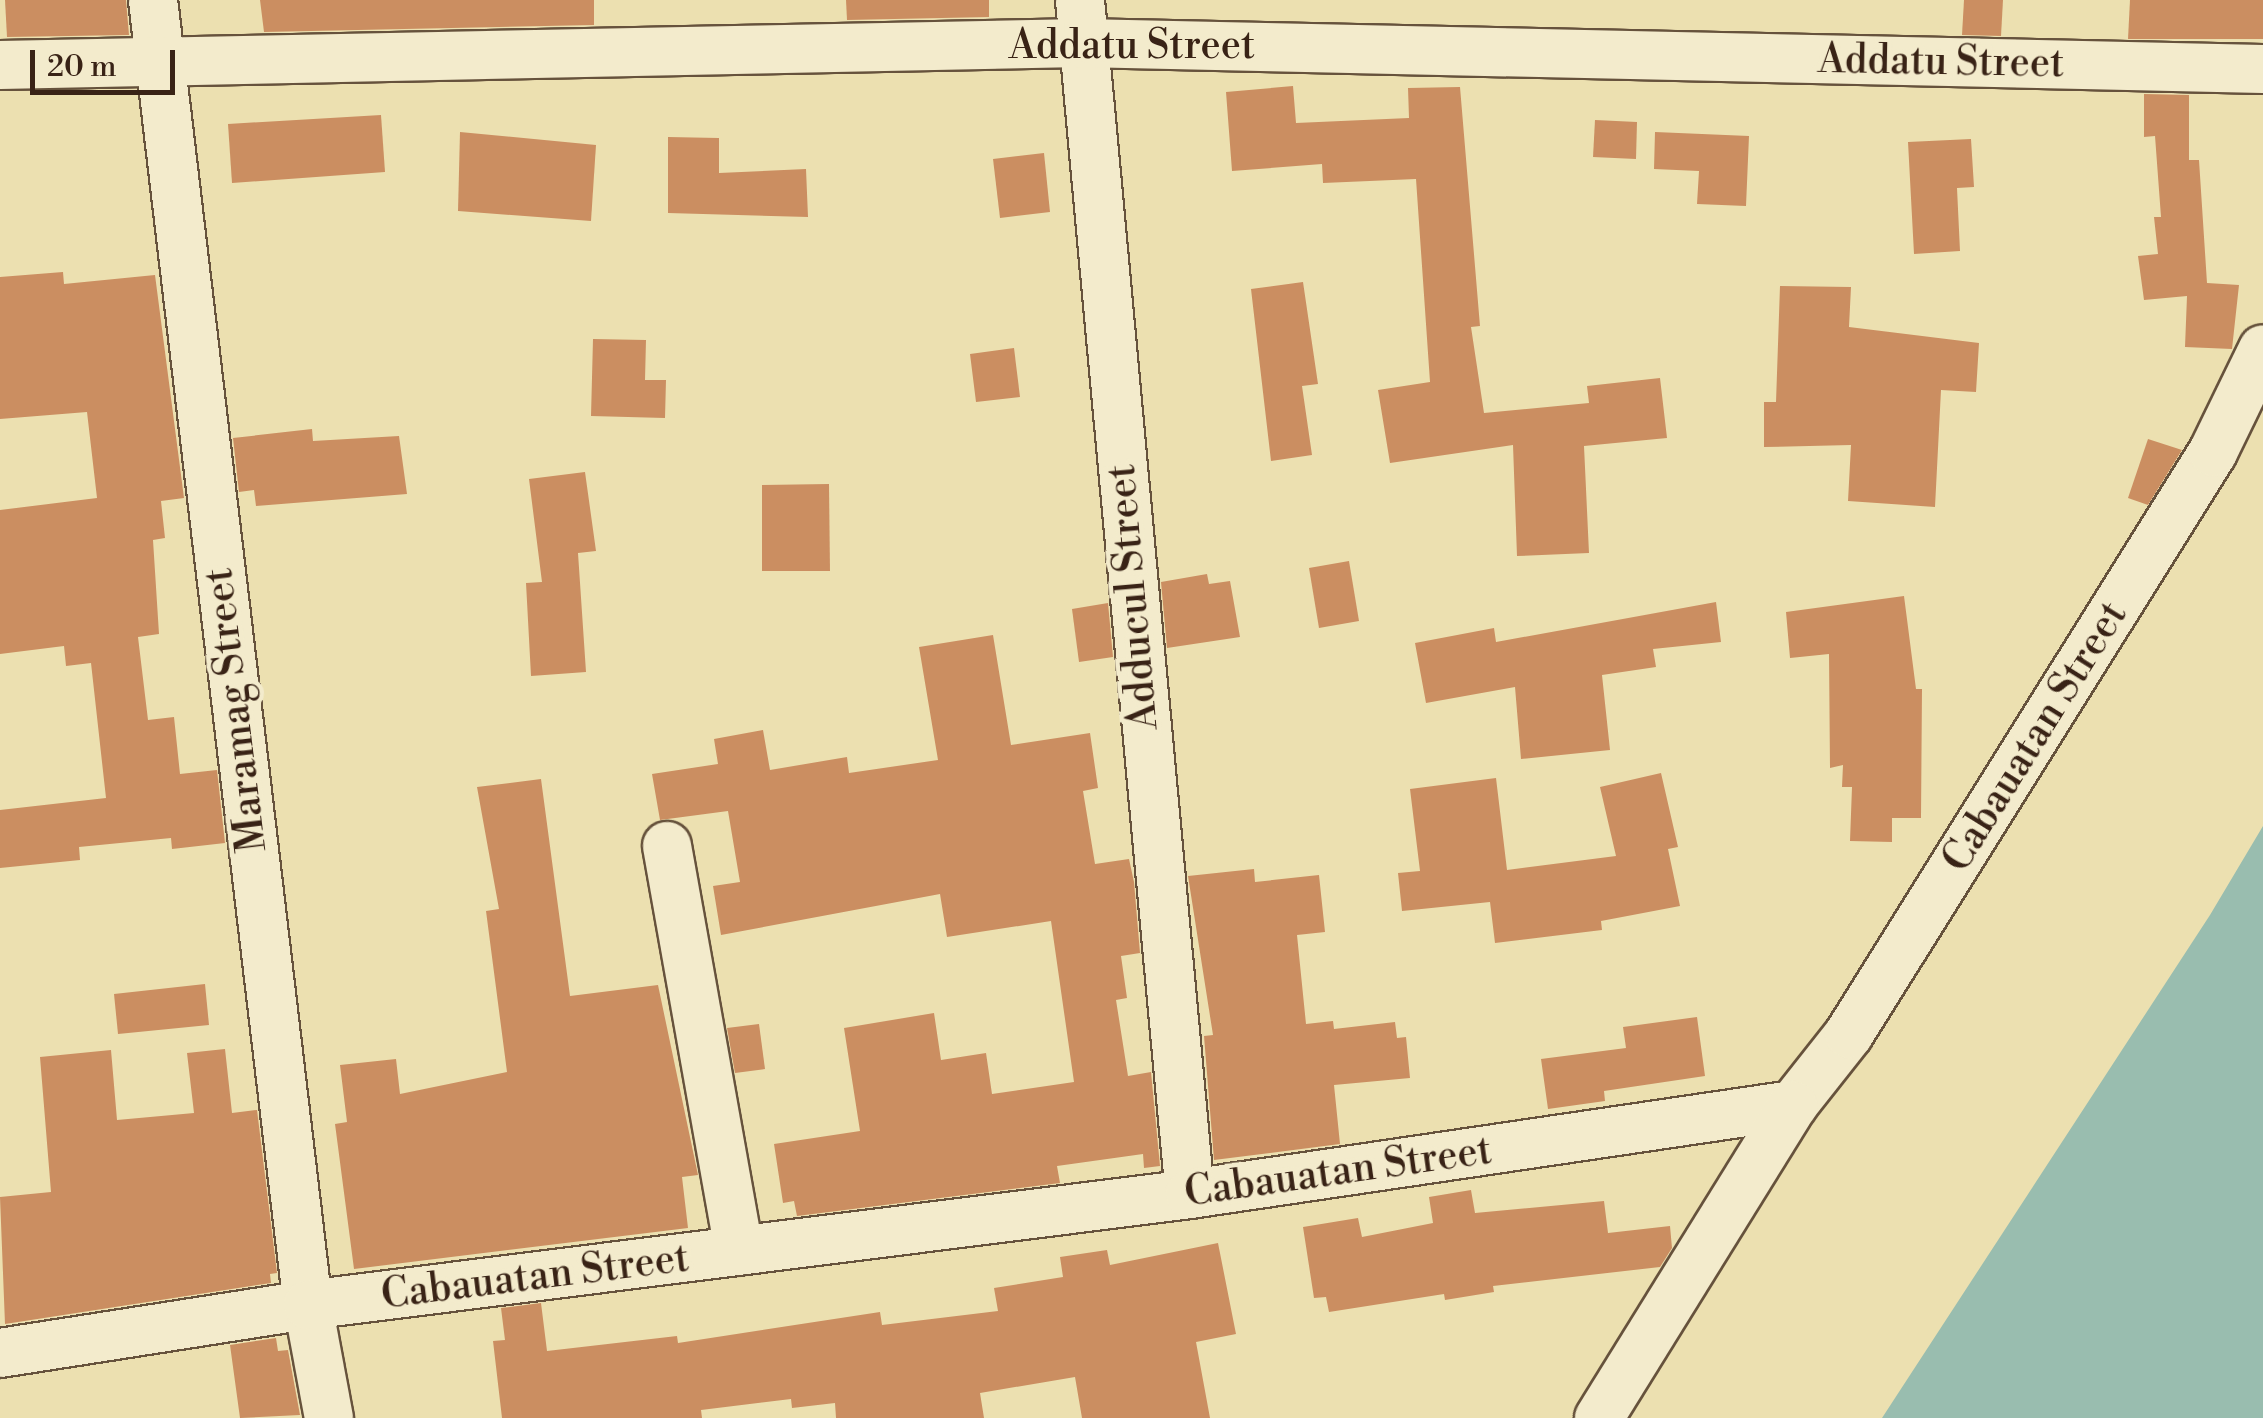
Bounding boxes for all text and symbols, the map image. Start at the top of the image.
street label: Addatu Street [1009,22,1255,70]
scale bar [35,30,180,92]
street label: Addatu Street [1817,36,2065,88]
text: 20 m [47,48,116,86]
street label: Adducul Street [1097,462,1169,732]
street label: Maramag Street [195,565,277,855]
street label: Cabauatan Street [1933,593,2137,881]
street label: Cabauatan Street [1181,1127,1495,1217]
street label: Cabauatan Street [378,1234,692,1320]

